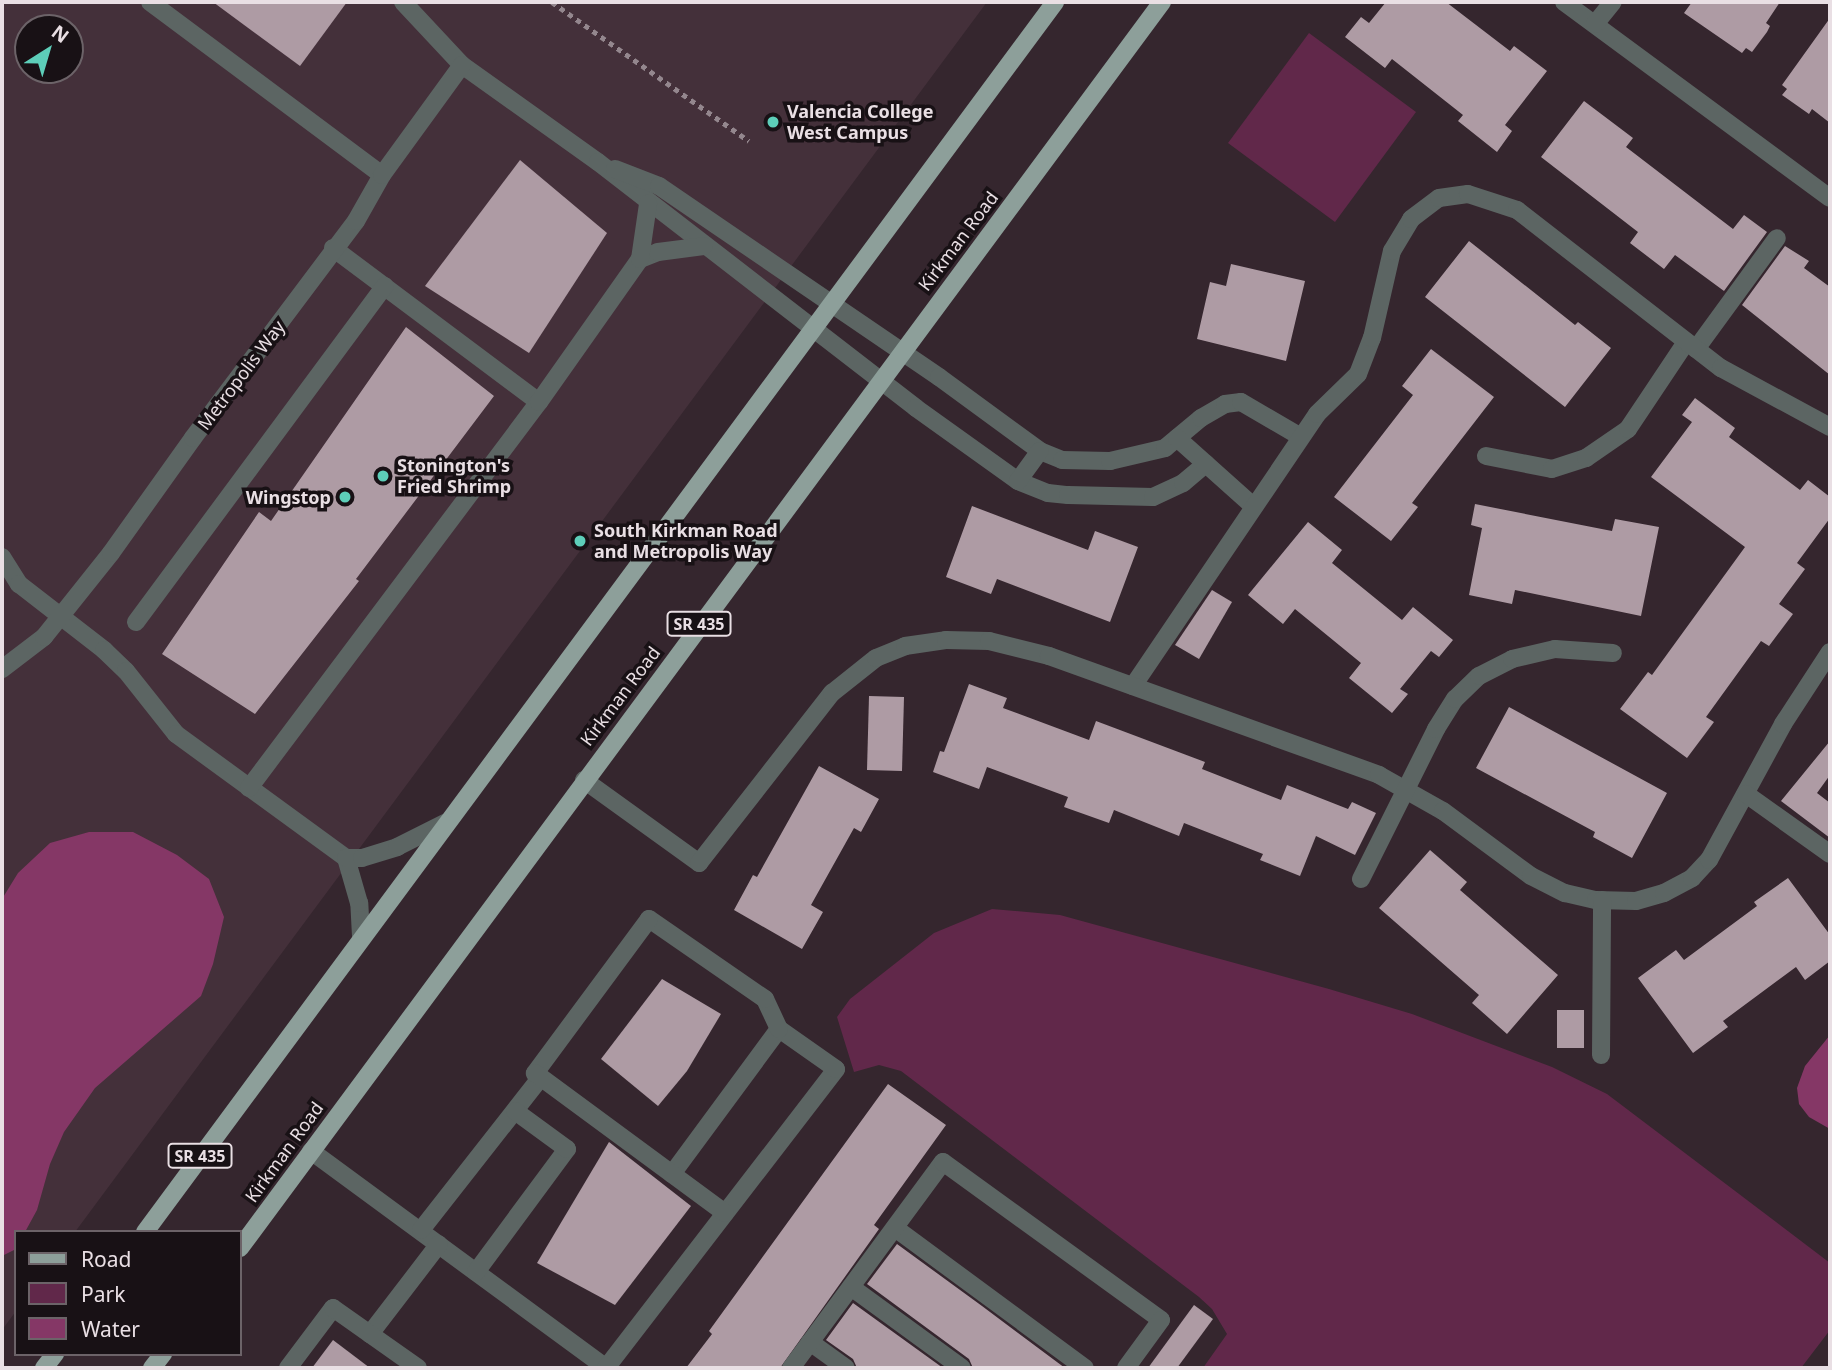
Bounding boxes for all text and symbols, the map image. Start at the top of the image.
north arrow [14,14,84,84]
text: N [46,19,74,49]
place label: Valencia College West Campus [787,101,933,144]
marker: Valencia College West Campus [765,114,781,130]
street label: Kirkman Road [914,187,1002,295]
street label: Metropolis Way [193,316,289,434]
place label: Stonington's Fried Shrimp [397,455,511,498]
marker: Stonington's Fried Shrimp [375,468,391,484]
place label: Wingstop [246,486,331,508]
marker: Wingstop [337,489,353,505]
place label: South Kirkman Road and Metropolis Way [594,520,778,562]
marker: South Kirkman Road and Metropolis Way [572,533,588,549]
road number: SR 435 [666,611,732,636]
street label: Kirkman Road [576,642,664,750]
street label: Kirkman Road [240,1098,328,1206]
road number: SR 435 [167,1144,233,1168]
legend [14,1230,242,1356]
text: Road [81,1245,131,1273]
text: Park [81,1280,125,1308]
text: Water [81,1315,140,1343]

